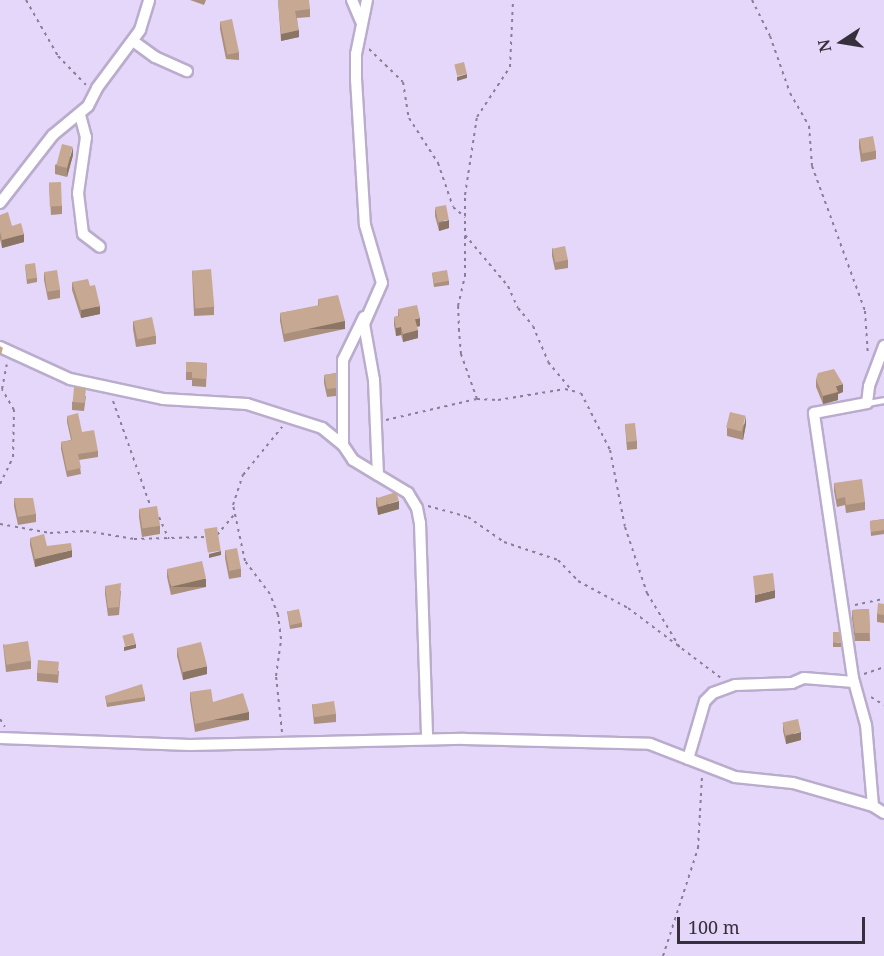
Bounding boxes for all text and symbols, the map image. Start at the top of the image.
north arrow [812,12,872,72]
text: N [812,37,836,54]
scale bar [680,905,868,943]
text: 100 m [688,915,740,939]

